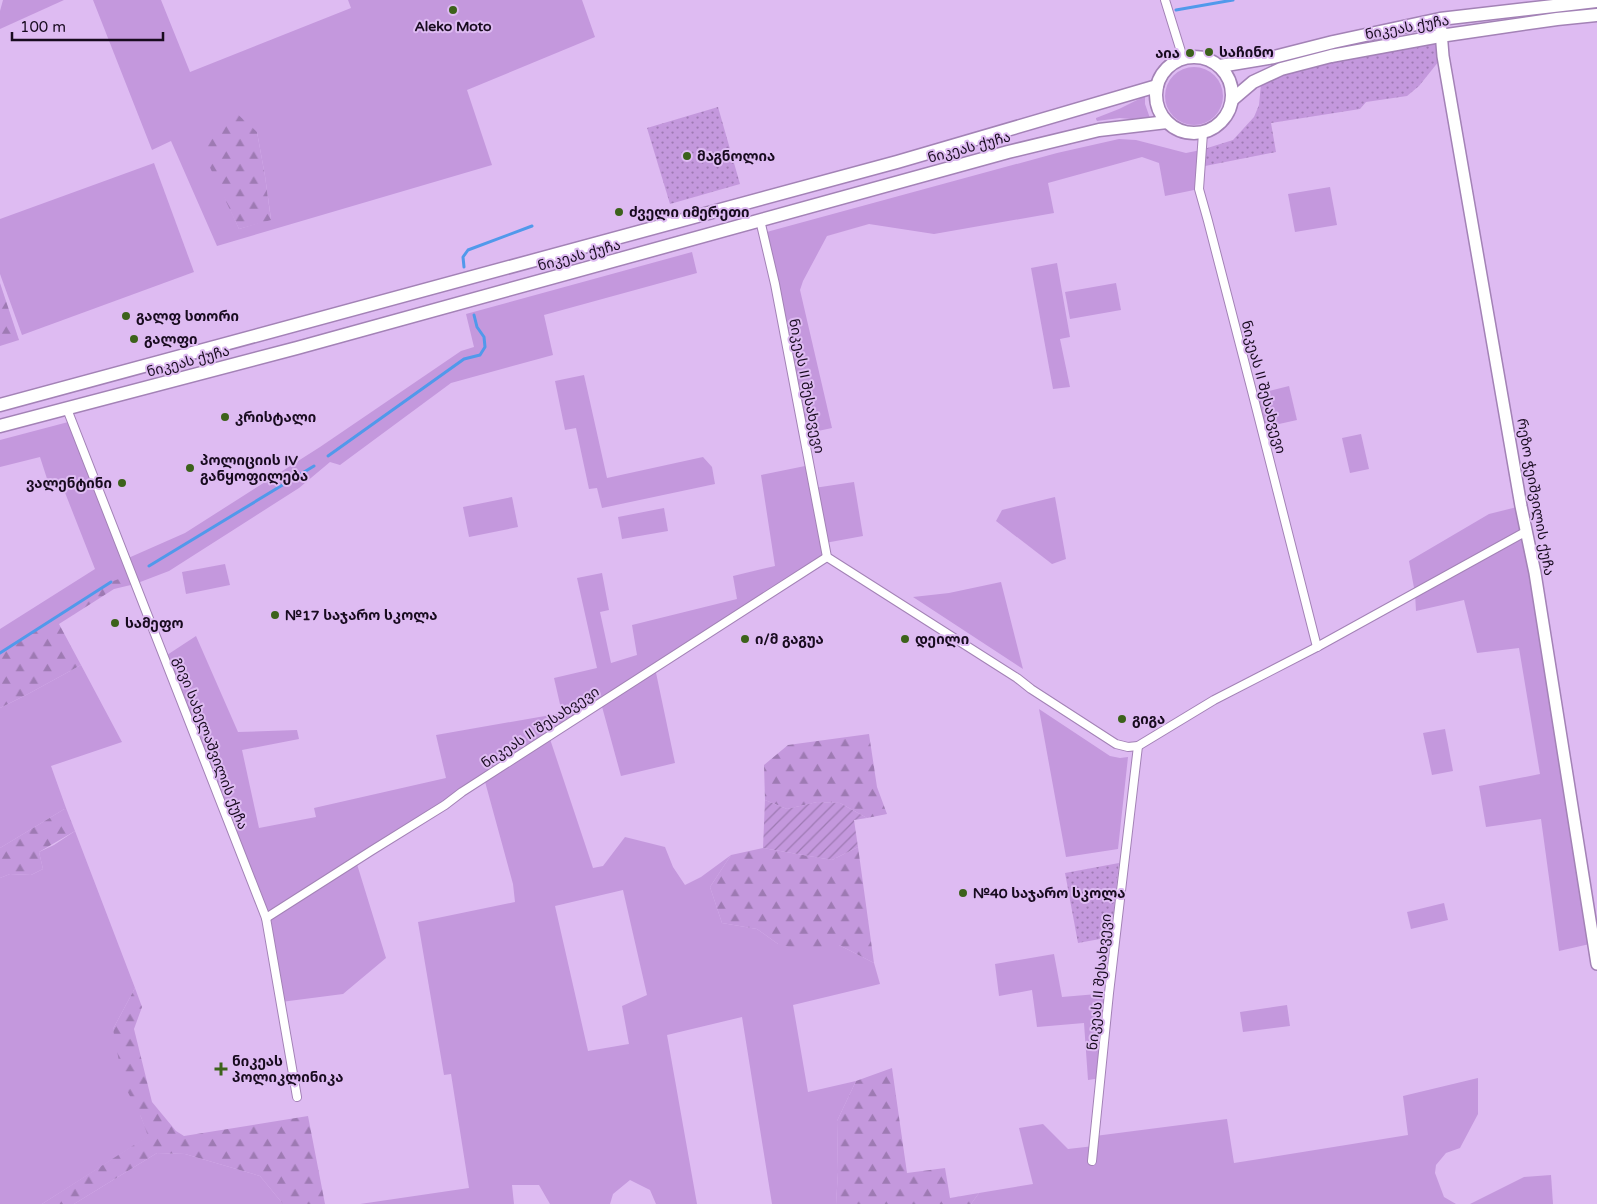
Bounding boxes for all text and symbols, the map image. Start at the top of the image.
marker: Aleko Moto [447,4,459,16]
scale bar [12,10,164,42]
street label: ნიკეას ქუჩა [1364,12,1450,43]
text: 100 m [20,18,66,36]
place label: Aleko Moto [415,18,492,35]
place label: საჩინო [1219,44,1274,61]
place label: აია [1155,45,1180,62]
marker: საჩინო [1203,46,1215,58]
marker: აია [1184,47,1196,59]
street label: ნიკეას ქუჩა [926,128,1012,167]
place label: მაგნოლია [697,148,775,165]
marker: მაგნოლია [681,150,693,162]
place label: ძველი იმერეთი [629,204,749,221]
marker: ძველი იმერეთი [613,206,625,218]
street label: ნიკეას ქუჩა [536,236,622,275]
place label: გალფ სთორი [136,308,239,325]
marker: გალფ სთორი [120,310,132,322]
street label: ნიკეას II შესახვევი [785,317,828,455]
street label: ნიკეას II შესახვევი [1238,319,1289,456]
place label: გალფი [144,331,198,348]
marker: გალფი [128,333,140,345]
street label: ნიკეას ქუჩა [145,342,231,381]
place label: კრისტალი [235,409,316,426]
marker: კრისტალი [219,411,231,423]
street label: რეზო ჭეიშვილის ქუჩა [1513,417,1558,577]
place label: პოლიციის IV განყოფილება [200,452,308,485]
marker: პოლიციის IV განყოფილება [184,462,196,474]
place label: ვალენტინი [26,475,112,492]
marker: ვალენტინი [116,477,128,489]
place label: №17 საჯარო სკოლა [285,607,437,624]
marker: №17 საჯარო სკოლა [269,609,281,621]
place label: სამეფო [125,615,183,632]
marker: სამეფო [109,617,121,629]
place label: ი/მ გაგუა [755,631,824,648]
place label: დეილი [915,631,969,648]
marker: ი/მ გაგუა [739,633,751,645]
marker: დეილი [899,633,911,645]
street label: გივი სახელაშვილის ქუჩა [170,654,251,832]
street label: ნიკეას II შესახვევი [478,683,602,772]
place label: გიგა [1132,711,1165,728]
marker: გიგა [1116,713,1128,725]
place label: №40 საჯარო სკოლა [973,885,1125,902]
marker: №40 საჯარო სკოლა [957,887,969,899]
street label: ნიკეას II შესახვევი [1084,913,1115,1051]
place label: ნიკეას პოლიკლინიკა [232,1053,343,1086]
marker: ნიკეას პოლიკლინიკა [214,1062,228,1076]

